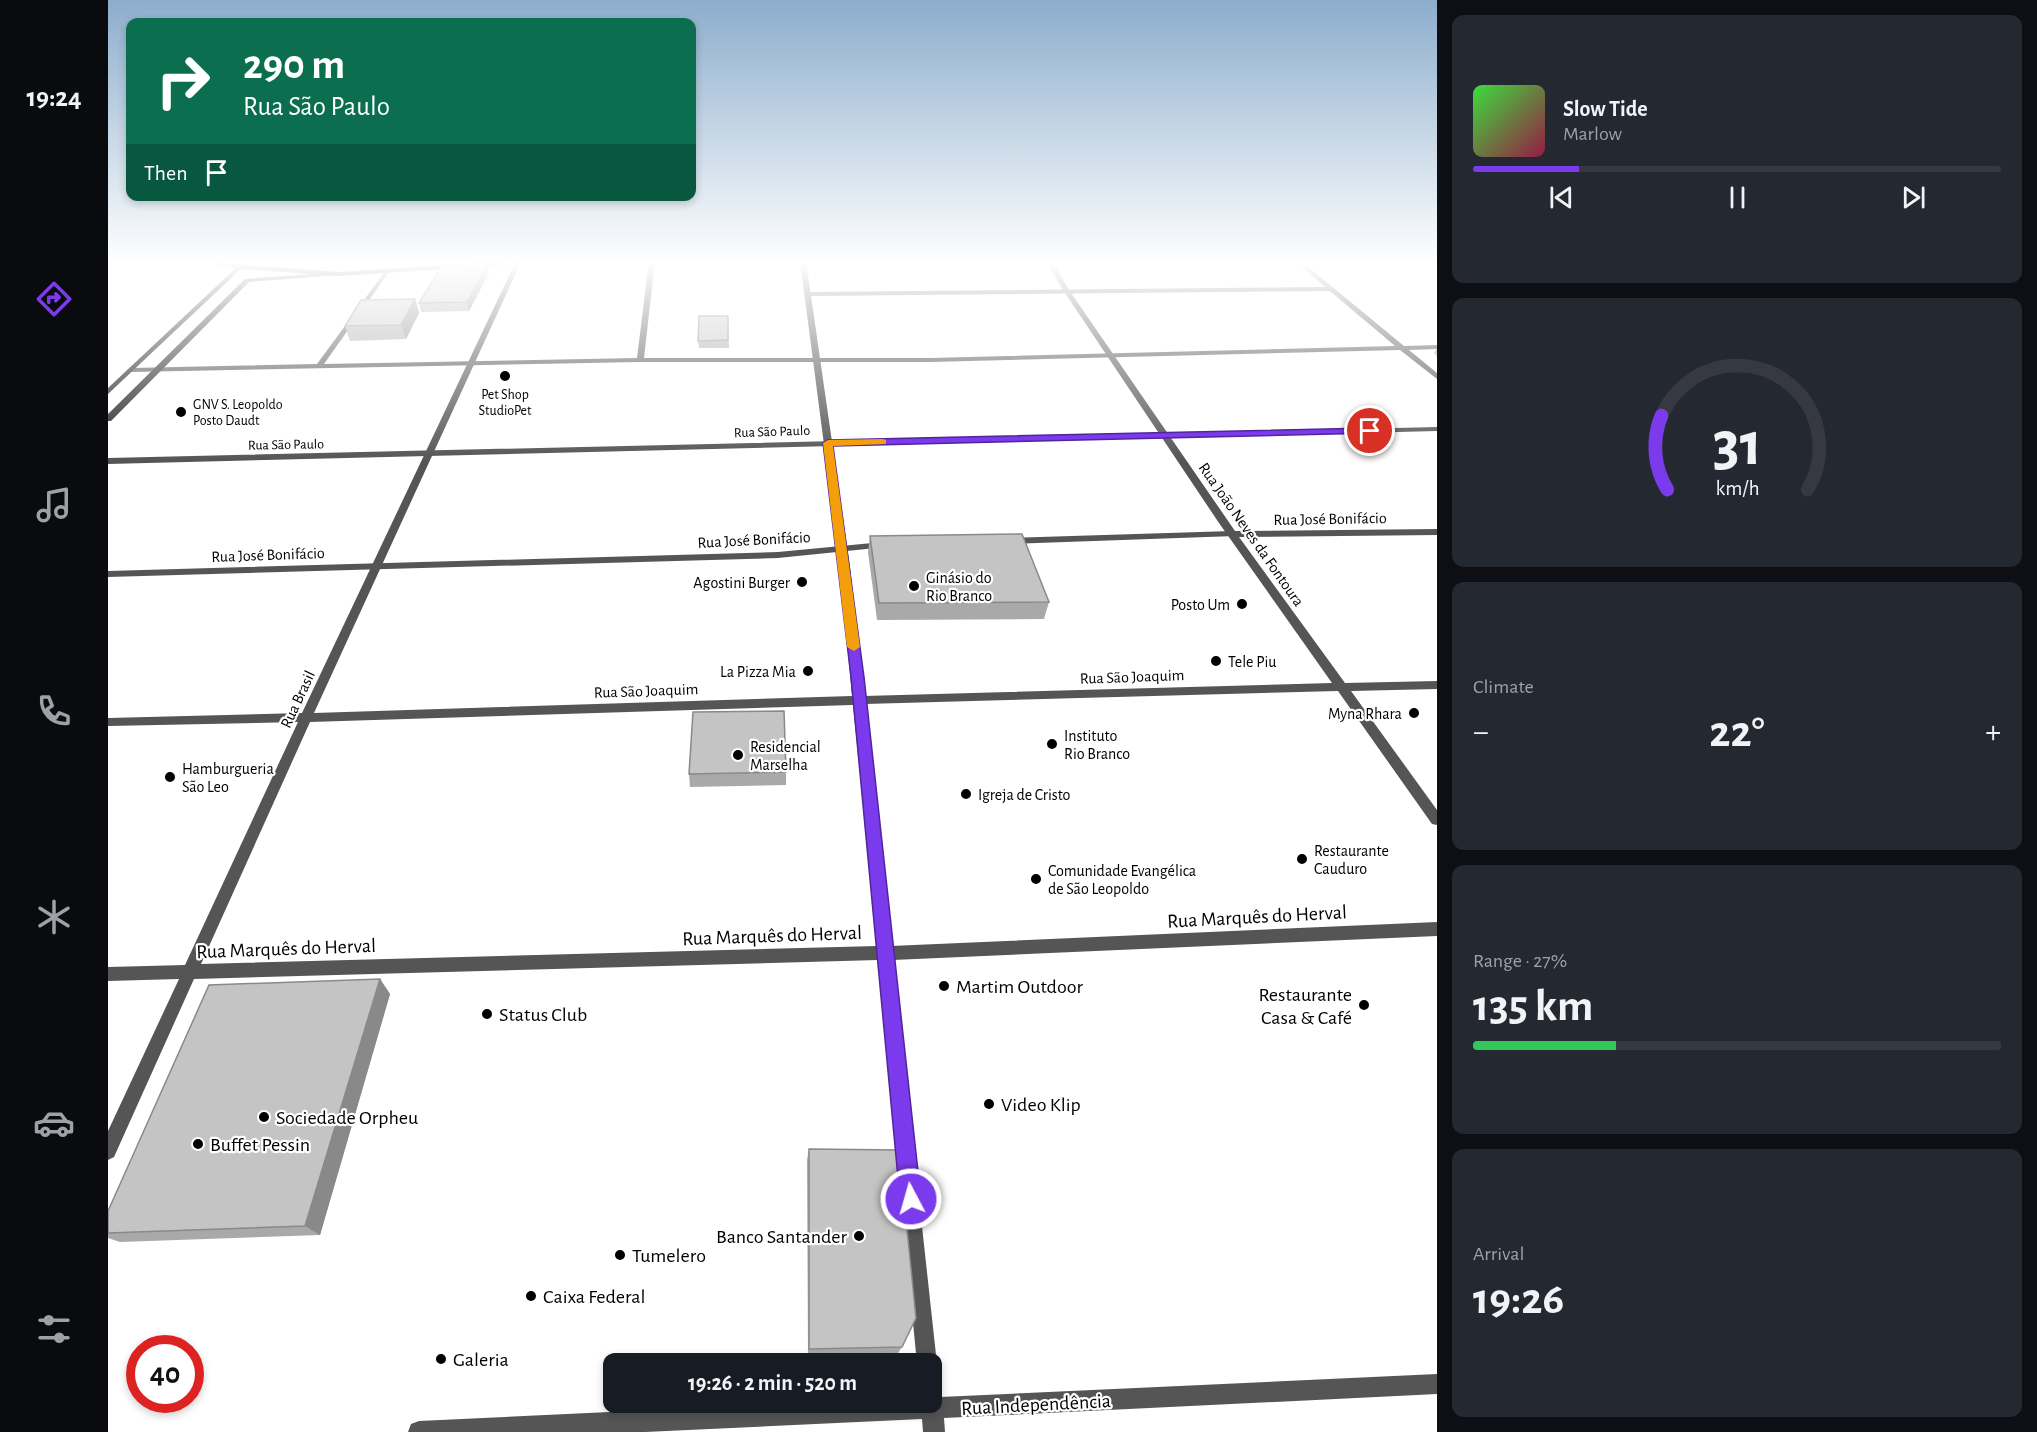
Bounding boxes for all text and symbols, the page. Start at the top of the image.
icon: right [144,42,222,120]
text: 290 m [243,44,345,86]
text: 19:24 [26,84,82,111]
text: Rua São Paulo [243,93,390,120]
text: Slow Tide [1563,98,1648,120]
text: Marlow [1563,124,1622,144]
icon: arrive [200,156,233,189]
text: Then [144,162,188,184]
icon: previous [1545,181,1578,214]
icon: pause [1721,181,1754,214]
icon: next [1897,181,1930,214]
icon: directions [33,278,75,320]
marker: Pet Shop StudioPet [498,369,512,383]
place label: Pet Shop StudioPet [478,388,532,418]
place label: GNV S. Leopoldo Posto Daudt [193,398,283,428]
marker: GNV S. Leopoldo Posto Daudt [174,405,188,419]
pin [1344,405,1395,456]
icon: arrive [1353,414,1386,447]
text: 31 [1712,414,1762,476]
street label: Rua São Paulo [734,424,810,440]
street label: Rua São Paulo [248,437,324,453]
street label: Rua João Neves da Fontoura [1195,460,1307,609]
text: km/h [1715,478,1759,499]
icon: music [33,484,75,526]
street label: Rua José Bonifácio [1273,510,1387,528]
street label: Rua José Bonifácio [697,529,811,551]
street label: Rua José Bonifácio [211,545,325,565]
place label: Ginásio do Rio Branco [926,570,992,604]
place label: Agostini Burger [693,575,791,591]
marker: Agostini Burger [795,575,809,589]
marker: Ginásio do Rio Branco [907,579,921,593]
place label: Posto Um [1171,597,1230,613]
marker: Posto Um [1235,597,1249,611]
marker: Tele Piu [1209,654,1223,668]
place label: Tele Piu [1228,654,1276,670]
place label: La Pizza Mia [720,664,796,680]
marker: La Pizza Mia [801,664,815,678]
street label: Rua São Joaquim [1079,667,1185,687]
street label: Rua Brasil [278,668,318,731]
text: Climate [1473,677,1534,697]
street label: Rua São Joaquim [593,681,699,701]
icon: phone [33,690,75,732]
place label: Myna Rhara [1328,706,1402,723]
marker: Myna Rhara [1407,706,1421,720]
text: 22° [1709,710,1765,755]
text: − [1473,716,1489,749]
text: + [1985,716,2001,749]
place label: Instituto Rio Branco [1064,728,1130,762]
marker: Instituto Rio Branco [1045,737,1059,751]
place label: Residencial Marselha [750,739,821,773]
marker: Residencial Marselha [731,748,745,762]
place label: Hamburgueria São Leo [182,761,274,795]
marker: Hamburgueria São Leo [163,770,177,784]
marker: Igreja de Cristo [959,787,973,801]
place label: Igreja de Cristo [978,787,1071,804]
place label: Restaurante Cauduro [1314,843,1389,877]
marker: Restaurante Cauduro [1295,852,1309,866]
place label: Comunidade Evangélica de São Leopoldo [1048,863,1196,897]
marker: Comunidade Evangélica de São Leopoldo [1029,872,1043,886]
icon: climate [33,896,75,938]
street label: Rua Marquês do Herval [1167,902,1347,932]
street label: Rua Marquês do Herval [682,923,862,949]
street label: Rua Marquês do Herval [196,936,376,962]
text: Range · 27% [1473,951,1567,971]
place label: Martim Outdoor [956,977,1083,997]
marker: Martim Outdoor [937,979,951,993]
text: 135 km [1473,984,1593,1029]
place label: Restaurante Casa & Café [1258,985,1352,1028]
marker: Restaurante Casa & Café [1357,998,1371,1012]
place label: Status Club [499,1005,587,1025]
marker: Status Club [480,1007,494,1021]
place label: Video Klip [1001,1095,1081,1115]
marker: Video Klip [982,1097,996,1111]
icon: car [33,1102,75,1144]
place label: Sociedade Orpheu [276,1108,418,1128]
marker: Sociedade Orpheu [257,1110,271,1124]
place label: Buffet Pessin [210,1135,310,1155]
marker: Buffet Pessin [191,1137,205,1151]
position arrow [879,1167,943,1231]
place label: Banco Santander [716,1227,848,1247]
marker: Banco Santander [852,1229,866,1243]
text: Arrival [1473,1244,1524,1264]
place label: Tumelero [632,1246,706,1266]
marker: Tumelero [613,1248,627,1262]
text: 19:26 [1473,1277,1564,1322]
place label: Caixa Federal [543,1287,646,1307]
marker: Caixa Federal [524,1289,538,1303]
icon: filters [33,1308,75,1350]
speed limit sign: 40 [126,1335,204,1413]
place label: Galeria [453,1350,509,1370]
marker: Galeria [434,1352,448,1366]
text: 19:26 · 2 min · 520 m [688,1372,857,1394]
street label: Rua Independência [961,1391,1111,1419]

